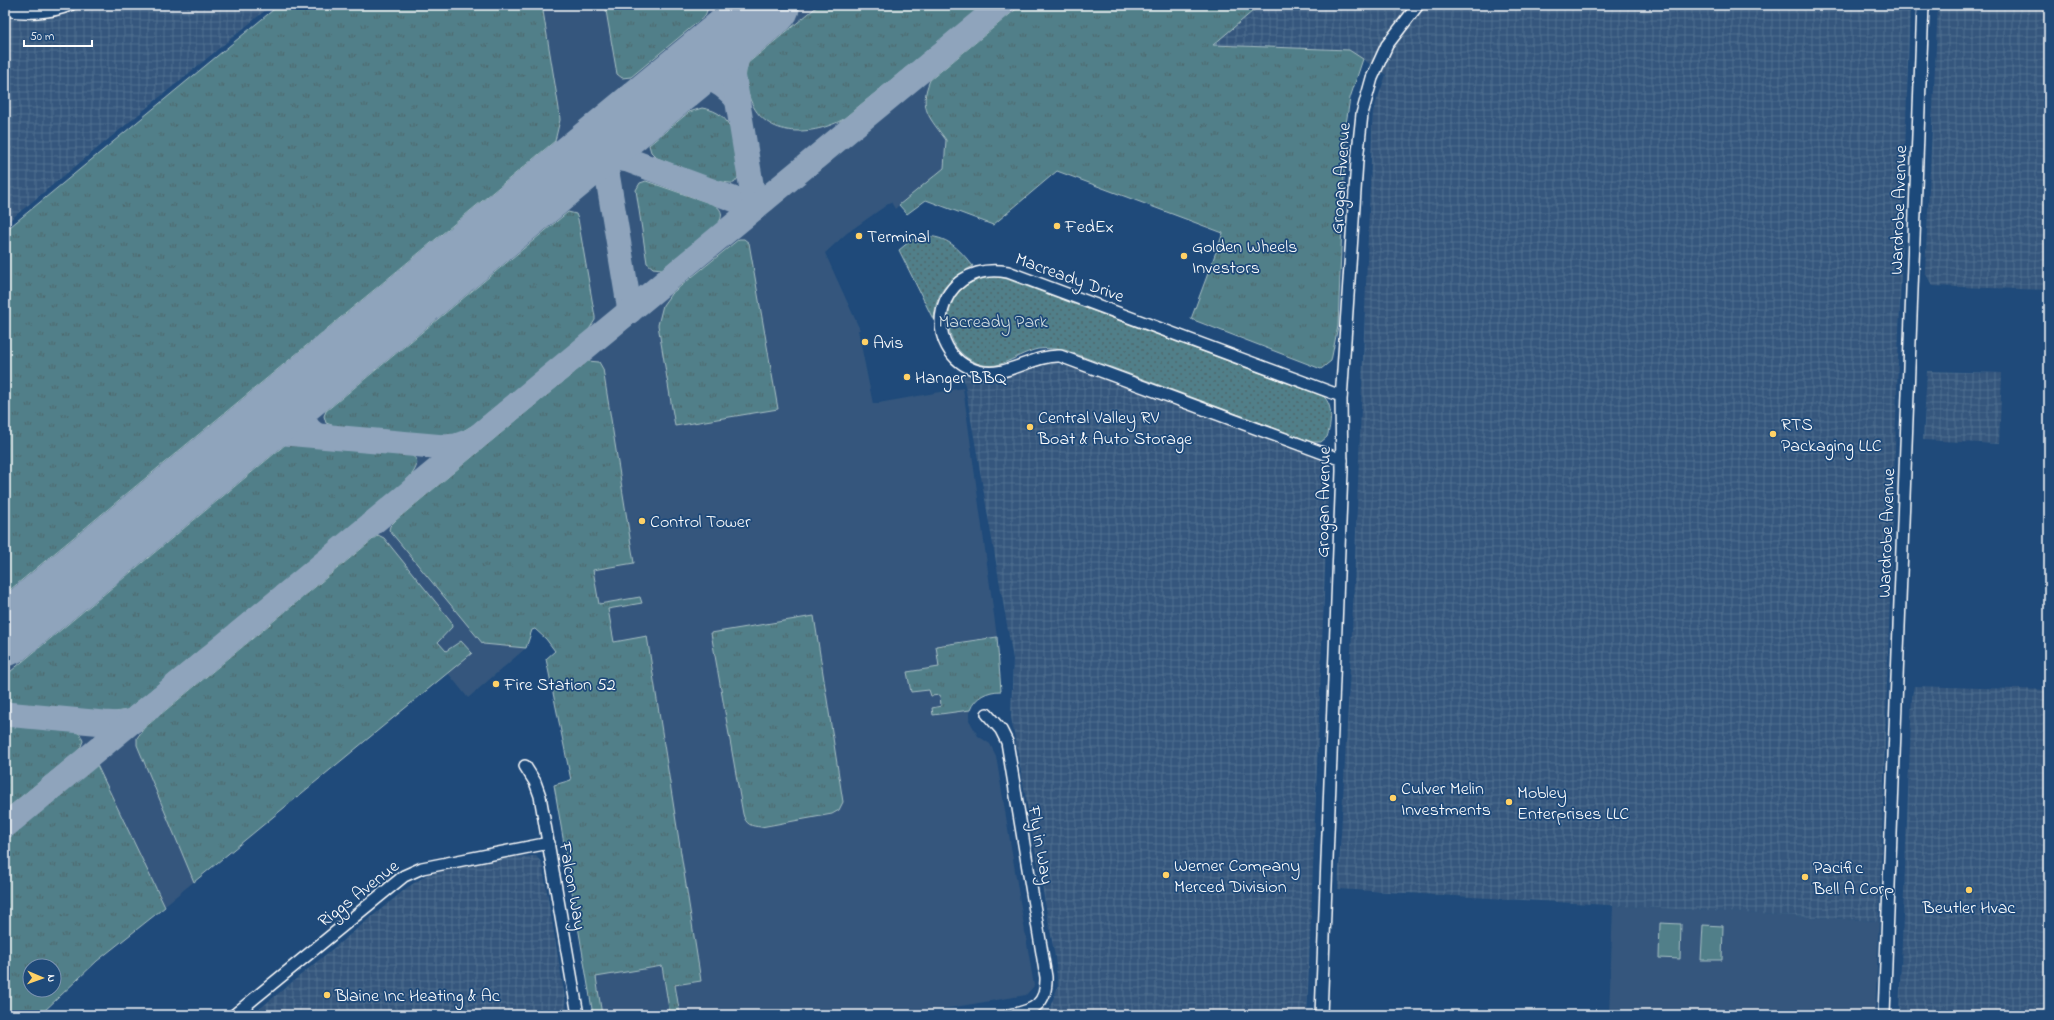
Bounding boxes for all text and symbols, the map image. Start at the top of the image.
scale bar [24,22,92,48]
text: 50 m [30,28,54,46]
street label: Grogan Avenue [1325,121,1360,235]
street label: Wardrobe Avenue [1885,144,1915,275]
place label: FedEx [1064,215,1114,241]
marker: FedEx [1052,221,1062,231]
place label: Terminal [867,225,930,251]
marker: Terminal [854,231,864,241]
place label: Golden Wheels Investors [1192,235,1298,282]
street label: Macready Drive [1011,247,1128,311]
marker: Golden Wheels Investors [1179,251,1189,261]
park label: Macready Park [938,310,1048,336]
place label: Avis [873,331,903,357]
marker: Avis [860,337,870,347]
place label: Hanger BBQ [915,366,1007,393]
marker: Hanger BBQ [902,372,912,382]
place label: Central Valley RV Boat & Auto Storage [1037,406,1193,454]
place label: RTS Packaging LLC [1781,413,1882,461]
marker: Central Valley RV Boat & Auto Storage [1025,422,1035,432]
marker: RTS Packaging LLC [1768,429,1778,439]
street label: Grogan Avenue [1311,445,1340,558]
street label: Wardrobe Avenue [1873,467,1903,598]
place label: Control Tower [650,510,751,536]
marker: Control Tower [637,516,647,526]
place label: Fire Station 52 [503,673,616,699]
marker: Fire Station 52 [491,679,501,689]
place label: Culver Melin Investments [1401,777,1491,824]
place label: Mobley Enterprises LLC [1517,781,1629,828]
marker: Culver Melin Investments [1388,793,1398,803]
marker: Mobley Enterprises LLC [1504,797,1514,807]
street label: Fly in Way [1019,803,1059,887]
street label: Falcon Way [550,839,592,932]
street label: Riggs Avenue [313,854,407,935]
place label: Werner Company Merced Division [1174,854,1300,901]
place label: Pacific Bell A Corp [1812,856,1894,903]
marker: Werner Company Merced Division [1161,870,1171,880]
marker: Pacific Bell A Corp [1800,872,1810,882]
marker: Beutler Hvac [1964,885,1974,895]
place label: Beutler Hvac [1922,896,2015,922]
north arrow [22,958,62,998]
text: N [43,974,59,982]
place label: Blaine Inc Heating & Ac [334,984,500,1011]
marker: Blaine Inc Heating & Ac [322,990,332,1000]

